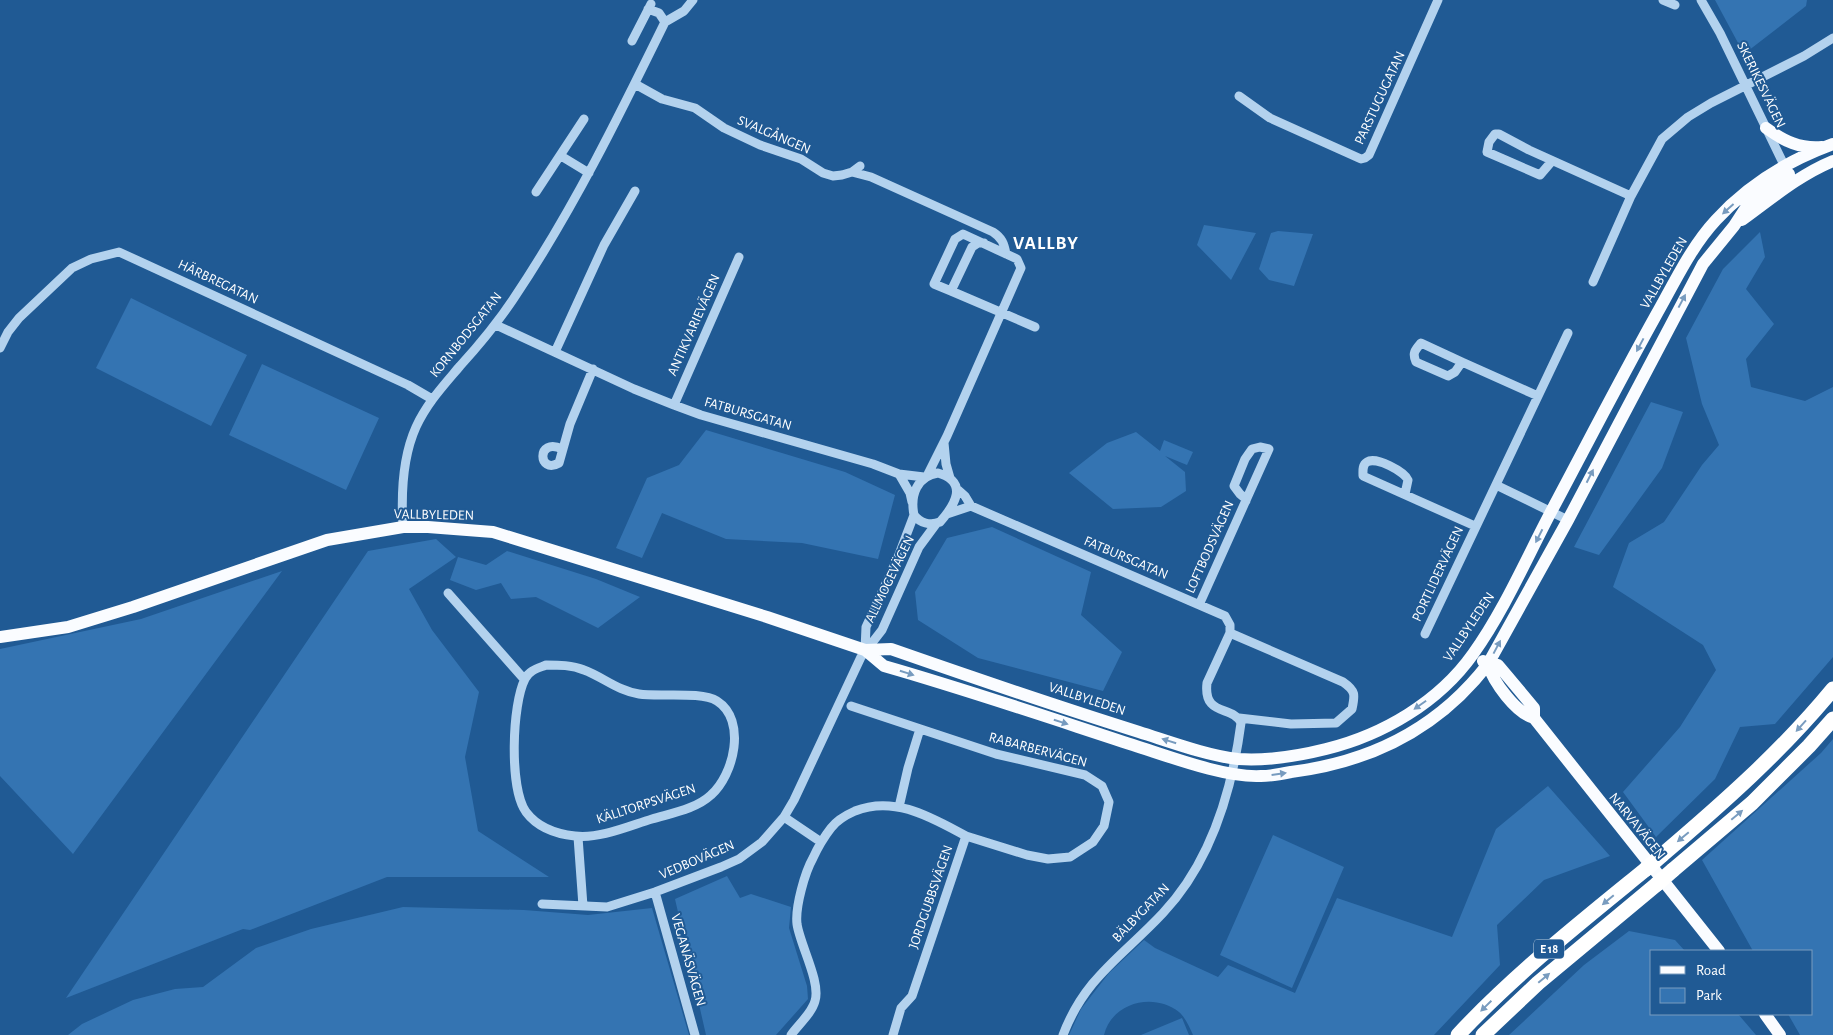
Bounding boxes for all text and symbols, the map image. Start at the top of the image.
street label: SKERIKESVÄGEN [1734,39,1790,130]
street label: PARSTUGUGATAN [1352,49,1408,147]
street label: SVALGÅNGEN [735,111,813,157]
one-way arrow [1721,204,1734,215]
district label: VALLBY [1013,234,1079,253]
street label: VALLBYLEDEN [1638,235,1690,311]
street label: HÄRBREGATAN [176,256,261,307]
street label: ANTIKVARIEVÄGEN [663,271,723,378]
street label: KORNBODSGATAN [427,290,505,380]
one-way arrow [1678,294,1686,309]
one-way arrow [1636,338,1644,352]
street label: FATBURSGATAN [703,395,793,433]
one-way arrow [1586,469,1594,484]
street label: LOFTBODSVÄGEN [1181,498,1237,595]
street label: VALLBYLEDEN [394,507,474,523]
street label: PORTLIDERVÄGEN [1408,523,1466,624]
one-way arrow [1535,529,1543,543]
street label: ALLMOGEVÄGEN [861,532,917,625]
street label: FATBURSGATAN [1082,534,1170,582]
street label: VALLBYLEDEN [1441,590,1497,664]
one-way arrow [1493,640,1502,653]
one-way arrow [899,669,914,677]
street label: VALLBYLEDEN [1047,680,1127,718]
one-way arrow [1413,700,1427,710]
one-way arrow [1054,719,1069,727]
one-way arrow [1795,719,1807,731]
street label: RABARBERVÄGEN [987,728,1089,770]
one-way arrow [1161,737,1176,744]
one-way arrow [1272,770,1288,778]
street label: KÄLLTORPSVÄGEN [594,779,697,827]
street label: NARVAVÄGEN [1606,789,1669,862]
one-way arrow [1730,810,1743,821]
one-way arrow [1676,832,1689,843]
street label: VEDBOVÄGEN [657,836,737,882]
street label: JORDGUBBSVÄGEN [905,843,955,951]
street label: BÄLBYGATAN [1108,880,1172,945]
one-way arrow [1602,894,1615,905]
street label: VEGANÄSVÄGEN [668,912,710,1008]
road number: E 18 [1534,940,1564,959]
legend [1650,950,1813,1015]
text: Road [1696,963,1726,978]
one-way arrow [1538,973,1550,984]
text: Park [1696,988,1722,1003]
one-way arrow [1480,1000,1492,1012]

